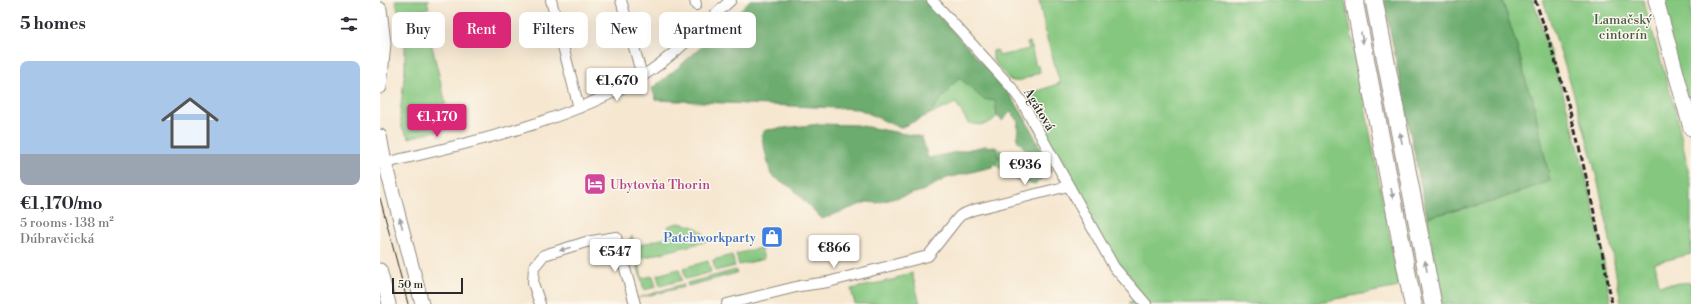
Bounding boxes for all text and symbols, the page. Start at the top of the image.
chip: Buy [392,12,445,48]
chip: Rent [453,12,511,48]
chip: Filters [519,12,588,48]
chip: New [596,12,651,48]
chip: Apartment [659,12,756,48]
park label: Lamačský cintorín [1594,12,1653,43]
text: 5 homes [20,13,86,35]
icon: filters [338,13,360,35]
one-way arrow [1359,32,1365,44]
pin: €1,670 [584,68,650,102]
text: €1,670 [595,73,639,89]
street label: Agátová [1020,84,1058,134]
icon: home [154,87,226,159]
pin: €1,170 [404,104,470,138]
text: €1,170 [416,109,458,125]
one-way arrow [1398,132,1404,144]
pin: €936 [1001,152,1049,186]
text: €936 [1009,157,1041,173]
hotel icon: Ubytovňa Thorin [582,171,608,197]
place label: Ubytovňa Thorin [610,177,710,193]
one-way arrow [1390,187,1396,199]
text: €1,170/mo [20,193,103,215]
text: 5 rooms · 138 m² [20,215,114,231]
one-way arrow [398,217,404,230]
shop icon: Patchworkparty [759,224,785,250]
place label: Patchworkparty [663,230,757,246]
text: Dúbravčická [20,231,94,247]
pin: €866 [810,235,858,269]
pin: €547 [591,239,639,273]
text: €866 [817,240,851,256]
text: €547 [599,244,631,260]
one-way arrow [558,246,570,252]
one-way arrow [1422,260,1428,272]
scale bar [392,276,463,295]
text: 50 m [398,278,423,292]

